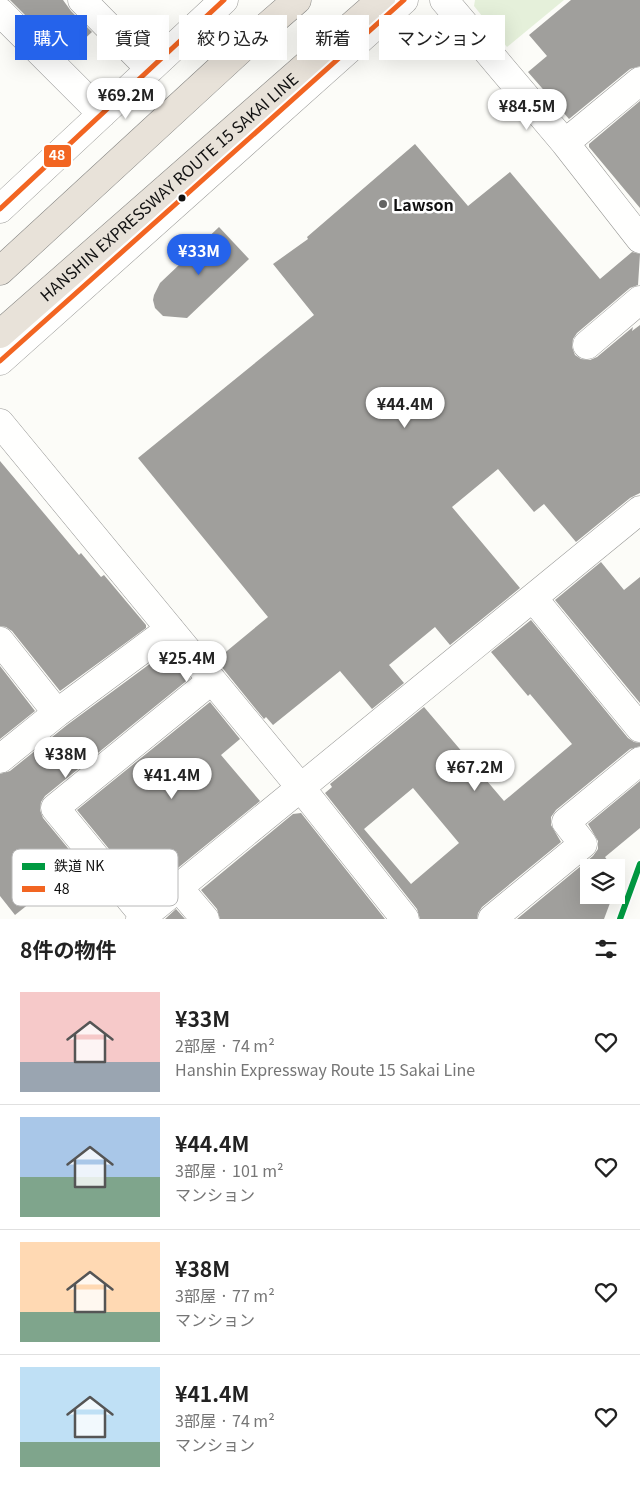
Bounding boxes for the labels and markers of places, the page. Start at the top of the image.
pin: ¥69.2M [85,78,167,120]
pin: ¥84.5M [486,88,568,131]
place label: Lawson [393,192,454,216]
unlabelled marker [177,193,187,203]
marker: Lawson [377,198,389,210]
pin: ¥33M [169,234,229,276]
pin: ¥44.4M [364,386,446,429]
pin: ¥25.4M [146,640,228,683]
pin: ¥38M [36,736,96,779]
pin: ¥67.2M [434,750,516,792]
pin: ¥41.4M [131,758,213,800]

